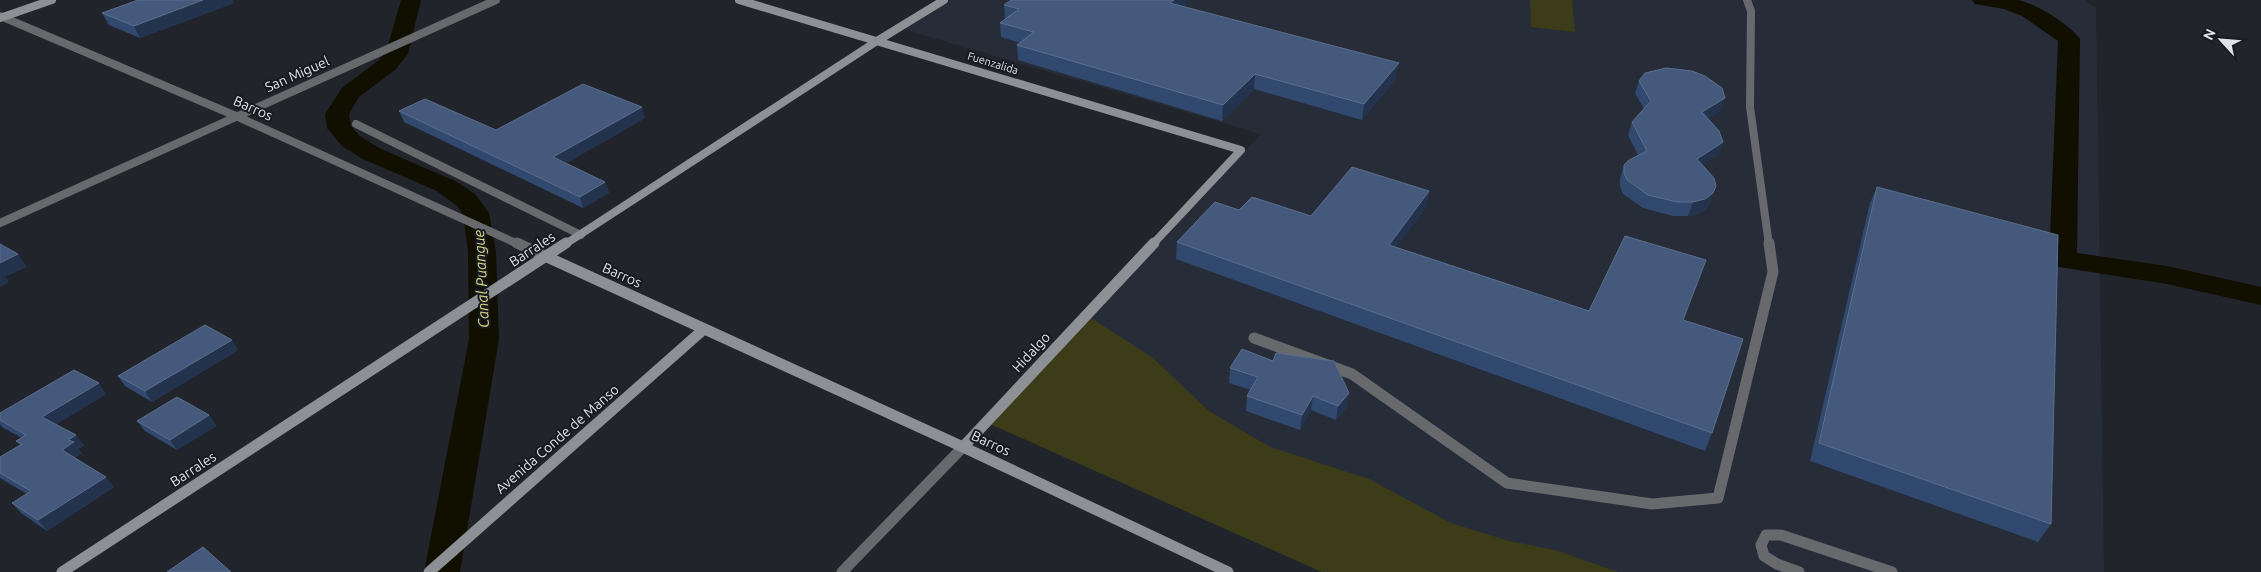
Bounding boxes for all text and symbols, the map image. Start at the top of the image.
north arrow [2196,15,2246,65]
text: N [2200,26,2219,43]
street label: Fuenzalida [966,50,1020,76]
street label: San Miguel [262,53,332,95]
street label: Barros [231,92,275,124]
street label: Barrales [506,228,558,270]
water label: Canal Puangue [470,229,492,329]
street label: Barros [600,259,644,291]
street label: Hidalgo [1009,329,1053,375]
street label: Avenida Conde de Manso [492,381,622,497]
street label: Barros [969,427,1013,459]
street label: Barrales [167,448,219,490]

